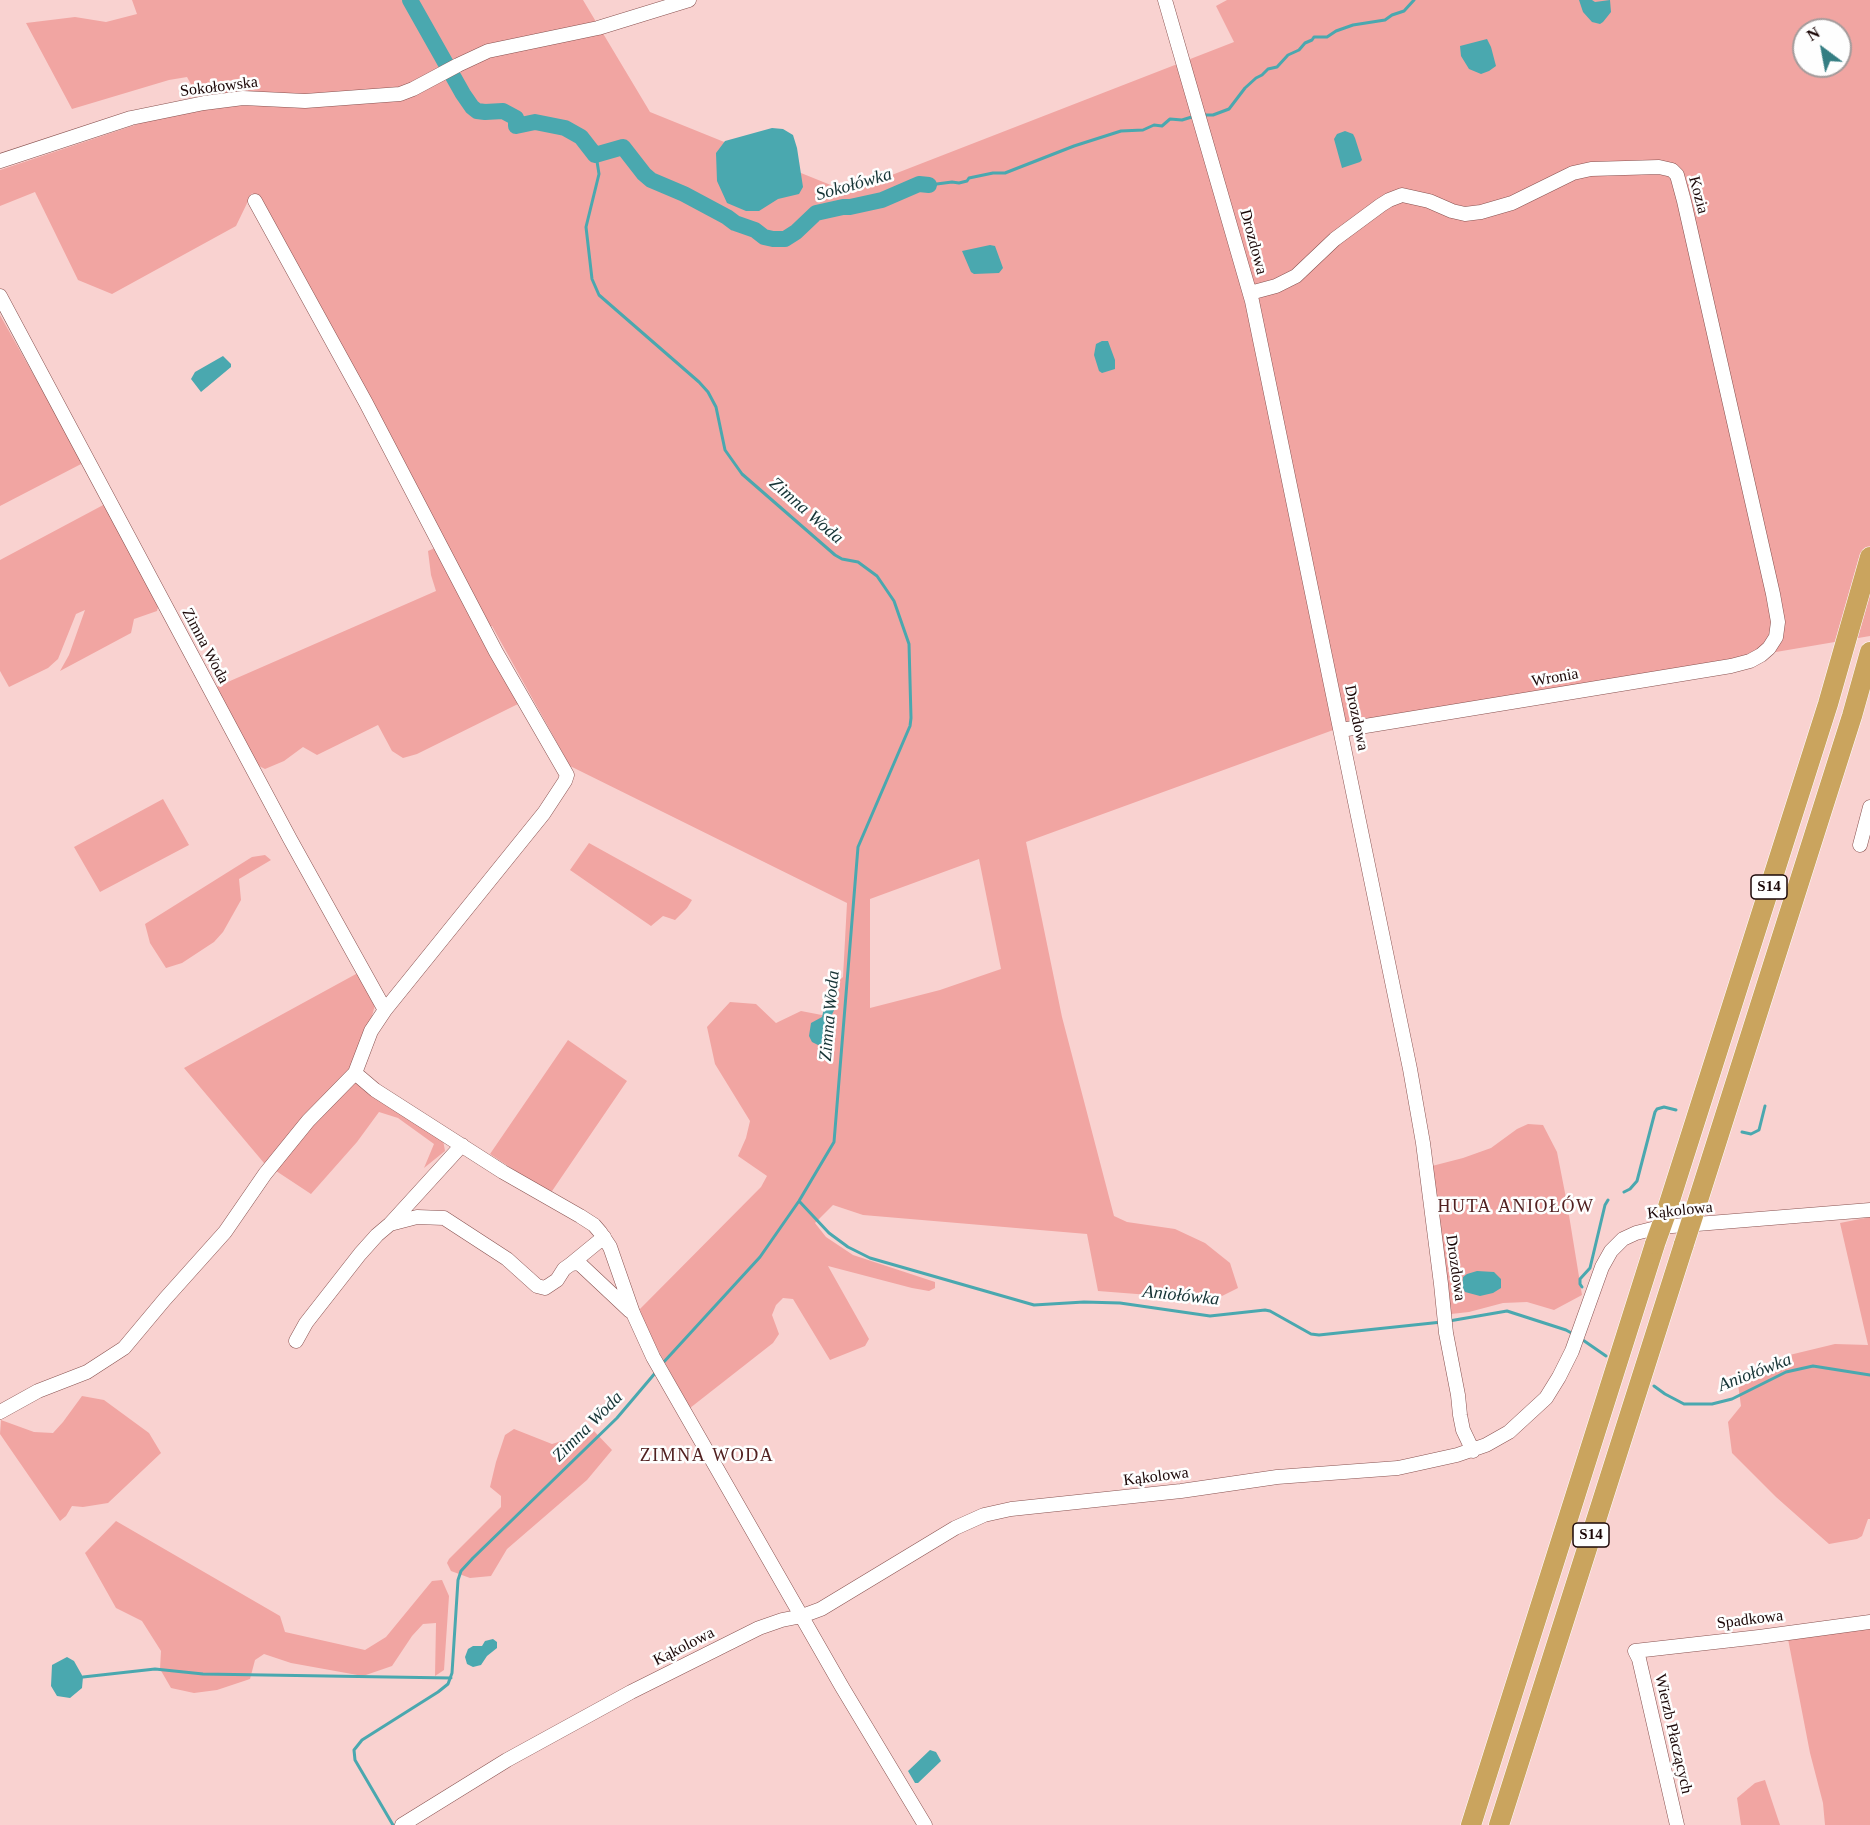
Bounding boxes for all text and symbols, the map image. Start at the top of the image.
north arrow [1792,18,1852,78]
text: N [1804,24,1823,44]
street label: Sokołowska [179,73,259,101]
water label: Sokołówka [814,164,894,206]
street label: Kozia [1684,174,1712,216]
street label: Drozdowa [1235,207,1271,277]
water label: Zimna Woda [765,473,847,549]
street label: Zimna Woda [177,605,233,687]
street label: Wronia [1530,664,1580,692]
street label: Drozdowa [1340,683,1372,753]
road number: S14 [1751,875,1787,899]
water label: Zimna Woda [815,970,845,1062]
district label: HUTA ANIOŁÓW [1437,1196,1595,1218]
street label: Kąkolowa [1646,1198,1714,1224]
street label: Drozdowa [1441,1234,1469,1302]
water label: Aniołówka [1142,1281,1220,1311]
water label: Aniołówka [1715,1349,1795,1397]
water label: Zimna Woda [548,1387,628,1467]
district label: ZIMNA WODA [640,1445,774,1467]
street label: Kąkolowa [1122,1463,1190,1491]
road number: S14 [1573,1523,1609,1547]
street label: Spadkowa [1716,1606,1784,1634]
street label: Kąkolowa [650,1624,718,1670]
street label: Wierzb Płaczących [1650,1672,1696,1796]

